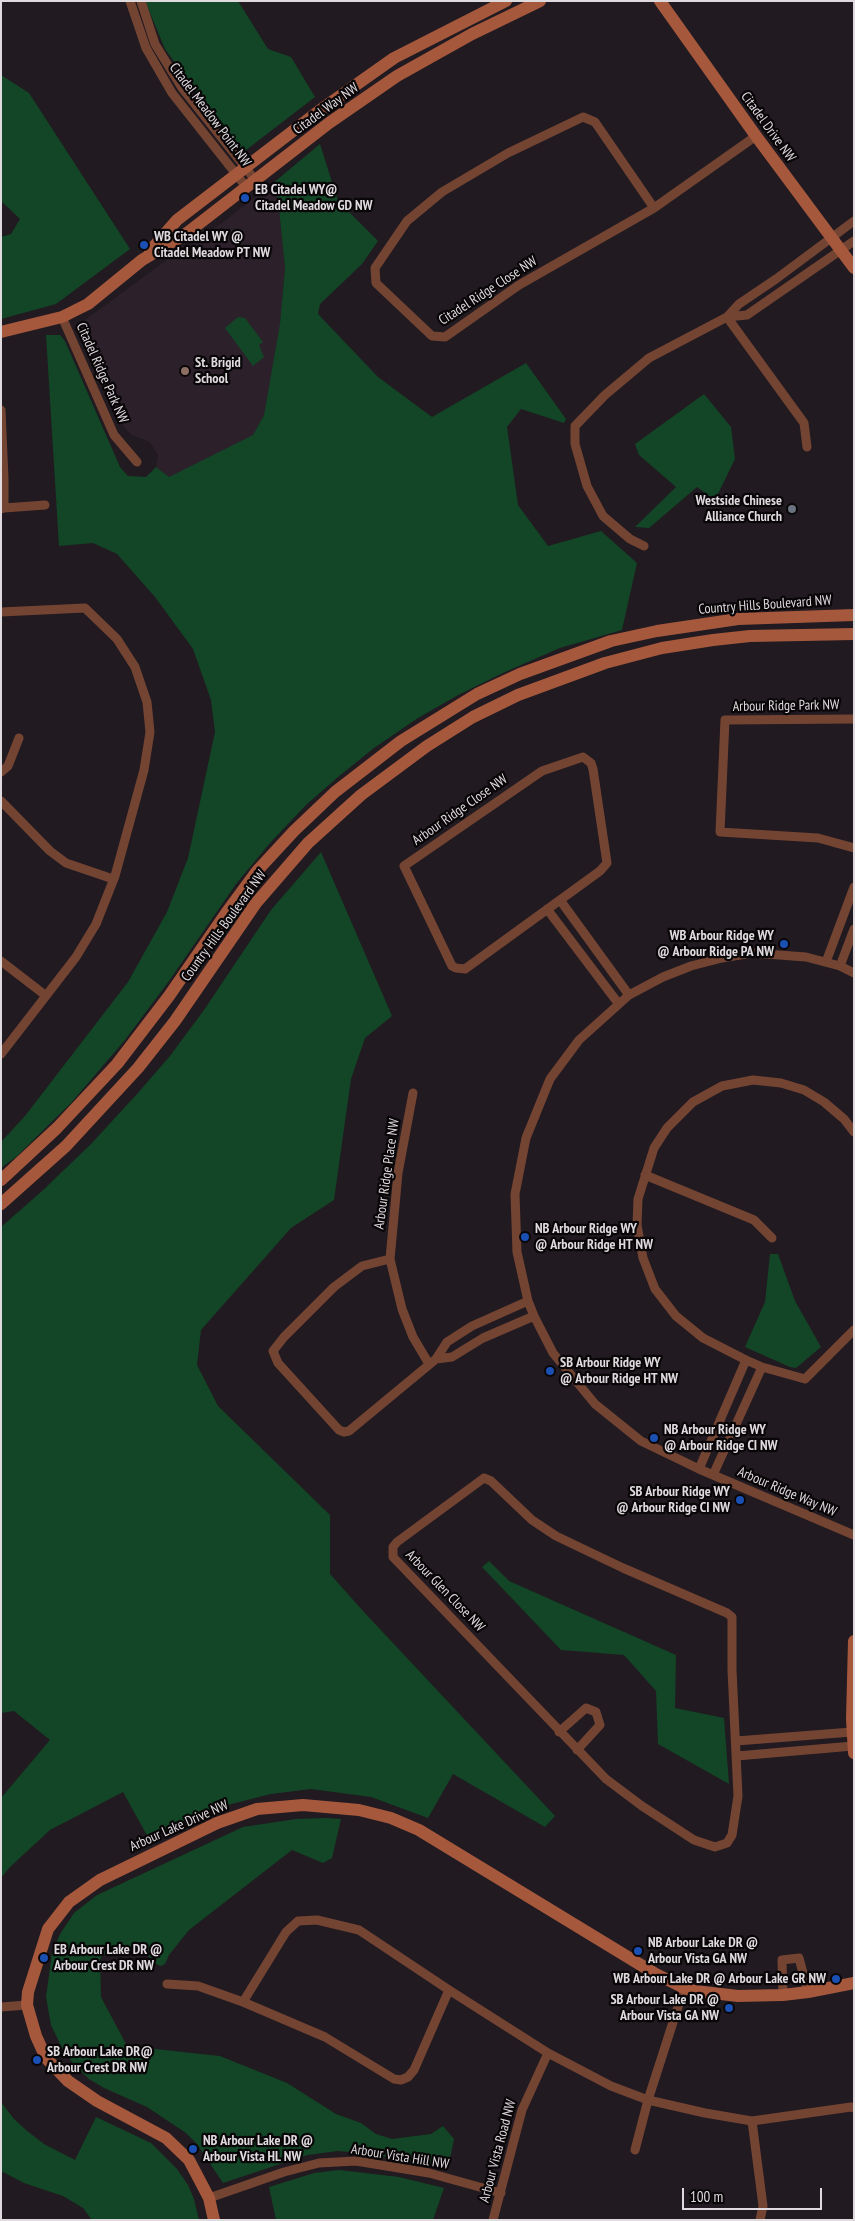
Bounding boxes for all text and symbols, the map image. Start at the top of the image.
street label: Citadel Meadow Point NW [166,60,254,170]
street label: Citadel Way NW [290,80,362,138]
street label: Citadel Drive NW [737,89,799,165]
place label: EB Citadel WY@ Citadel Meadow GD NW [255,182,373,214]
marker: EB Citadel WY@ Citadel Meadow GD NW [239,192,251,204]
place label: WB Citadel WY @ Citadel Meadow PT NW [154,229,270,262]
marker: WB Citadel WY @ Citadel Meadow PT NW [138,239,150,251]
street label: Citadel Ridge Close NW [436,253,540,329]
street label: Citadel Ridge Park NW [72,320,132,426]
place label: St. Brigid School [195,355,241,388]
marker: St. Brigid School [179,365,191,377]
place label: Westside Chinese Alliance Church [695,493,782,526]
marker: Westside Chinese Alliance Church [786,503,798,515]
street label: Country Hills Boulevard NW [698,592,832,618]
street label: Arbour Ridge Park NW [732,697,840,715]
street label: Arbour Ridge Close NW [409,771,511,849]
street label: Country Hills Boulevard NW [178,867,270,985]
place label: WB Arbour Ridge WY @ Arbour Ridge PA NW [657,928,774,960]
marker: WB Arbour Ridge WY @ Arbour Ridge PA NW [778,938,790,950]
street label: Arbour Ridge Place NW [371,1118,403,1230]
place label: NB Arbour Ridge WY @ Arbour Ridge HT NW [535,1221,653,1254]
marker: NB Arbour Ridge WY @ Arbour Ridge HT NW [519,1231,531,1243]
place label: SB Arbour Ridge WY @ Arbour Ridge HT NW [560,1355,678,1388]
marker: SB Arbour Ridge WY @ Arbour Ridge HT NW [544,1365,556,1377]
place label: NB Arbour Ridge WY @ Arbour Ridge CI NW [664,1422,778,1454]
marker: NB Arbour Ridge WY @ Arbour Ridge CI NW [648,1432,660,1444]
street label: Arbour Ridge Way NW [735,1464,839,1520]
place label: SB Arbour Ridge WY @ Arbour Ridge CI NW [616,1484,730,1516]
marker: SB Arbour Ridge WY @ Arbour Ridge CI NW [734,1494,746,1506]
street label: Arbour Glen Close NW [402,1547,488,1635]
street label: Arbour Lake Drive NW [127,1797,231,1855]
place label: NB Arbour Lake DR @ Arbour Vista GA NW [648,1935,758,1968]
place label: EB Arbour Lake DR @ Arbour Crest DR NW [54,1942,162,1974]
marker: NB Arbour Lake DR @ Arbour Vista GA NW [632,1945,644,1957]
marker: EB Arbour Lake DR @ Arbour Crest DR NW [38,1952,50,1964]
place label: WB Arbour Lake DR @ Arbour Lake GR NW [613,1971,826,1987]
marker: WB Arbour Lake DR @ Arbour Lake GR NW [830,1973,842,1985]
place label: SB Arbour Lake DR @ Arbour Vista GA NW [610,1992,719,2024]
marker: SB Arbour Lake DR @ Arbour Vista GA NW [723,2002,735,2014]
place label: SB Arbour Lake DR@ Arbour Crest DR NW [47,2044,153,2076]
marker: SB Arbour Lake DR@ Arbour Crest DR NW [31,2054,43,2066]
street label: Arbour Vista Road NW [476,2098,520,2204]
place label: NB Arbour Lake DR @ Arbour Vista HL NW [203,2133,313,2166]
street label: Arbour Vista Hill NW [350,2141,450,2173]
marker: NB Arbour Lake DR @ Arbour Vista HL NW [187,2143,199,2155]
scale bar [685,2178,825,2210]
text: 100 m [690,2187,723,2206]

